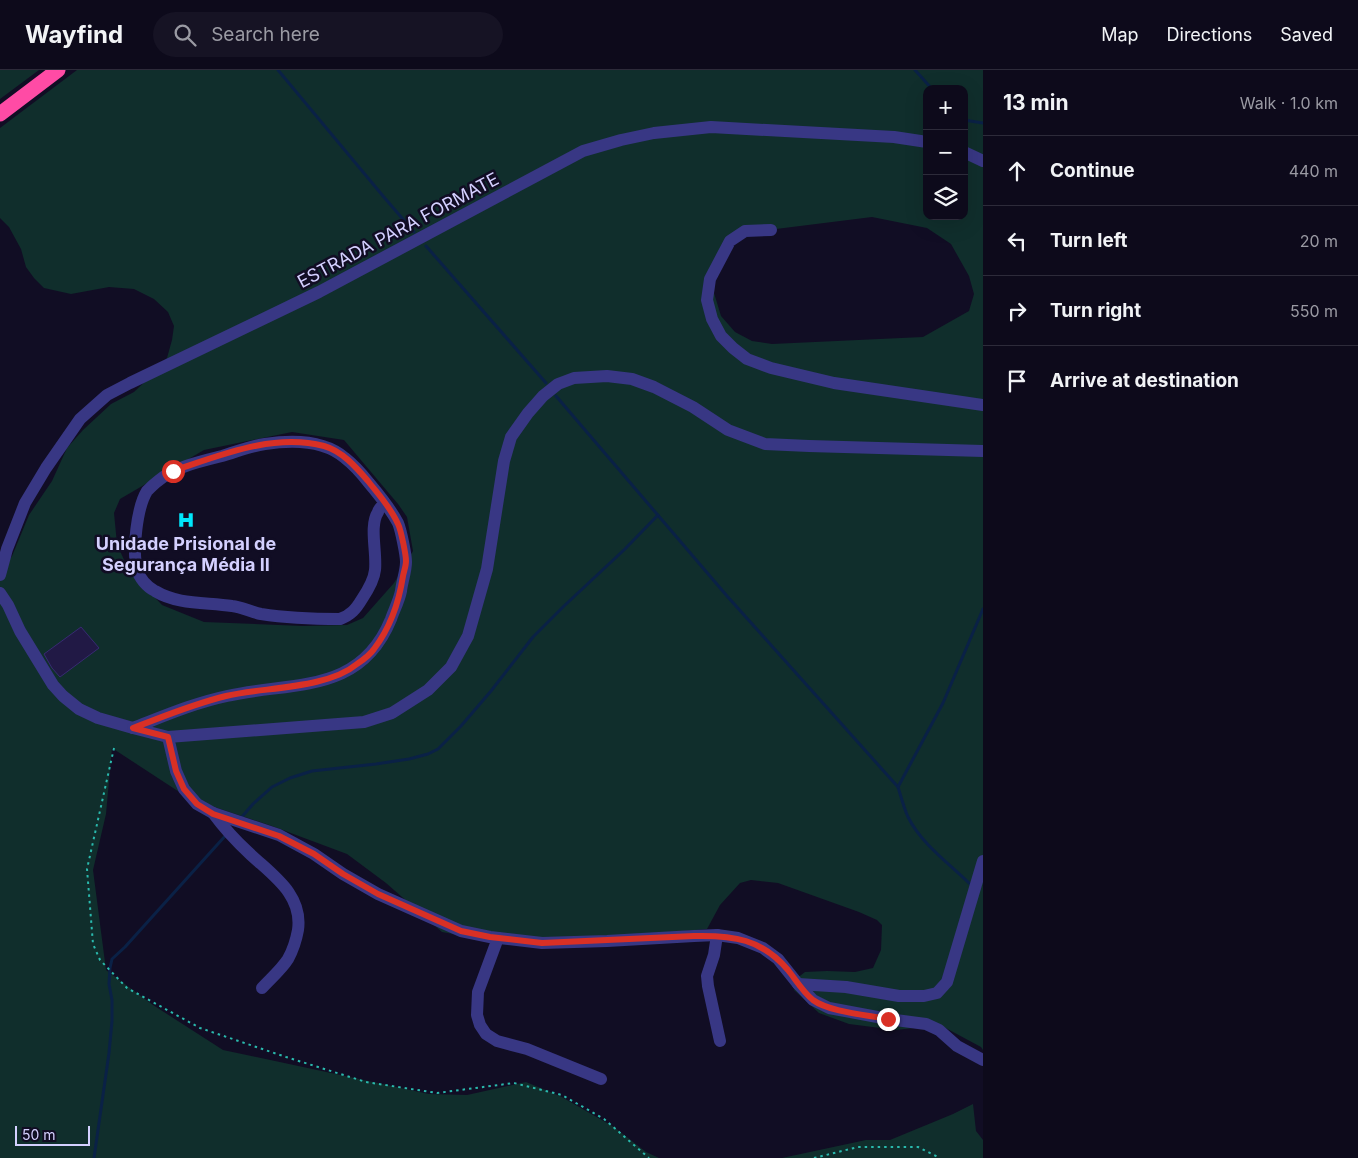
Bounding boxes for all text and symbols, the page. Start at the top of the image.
search box [153,12,503,57]
text: Wayfind [25,20,123,49]
icon: search [171,21,199,49]
text: Search here [211,23,320,46]
text: Map [1101,24,1139,45]
text: Directions [1167,24,1252,45]
text: Saved [1280,24,1333,45]
map controls [923,85,968,220]
button: + [923,85,968,130]
text: 13 min [1003,90,1069,115]
text: Walk · 1.0 km [1240,93,1338,113]
button: − [923,130,968,175]
icon: ahead [1003,157,1031,185]
text: Continue [1050,159,1135,182]
text: 440 m [1289,161,1338,181]
street label: ESTRADA PARA FORMATE [294,168,502,292]
button: layers [923,175,968,220]
icon: left [1003,227,1031,255]
text: Turn left [1050,229,1128,252]
text: 20 m [1300,231,1338,251]
icon: right [1003,297,1031,325]
text: Turn right [1050,299,1141,322]
text: 550 m [1290,301,1338,321]
icon: arrive [1003,367,1031,395]
text: Arrive at destination [1050,369,1239,392]
route start [162,460,185,483]
hospital icon: Unidade Prisional de Segurança Média II [176,510,196,530]
place label: Unidade Prisional de Segurança Média II [96,533,276,575]
route end [877,1008,900,1031]
scale bar [15,1123,90,1146]
text: 50 m [22,1126,56,1143]

